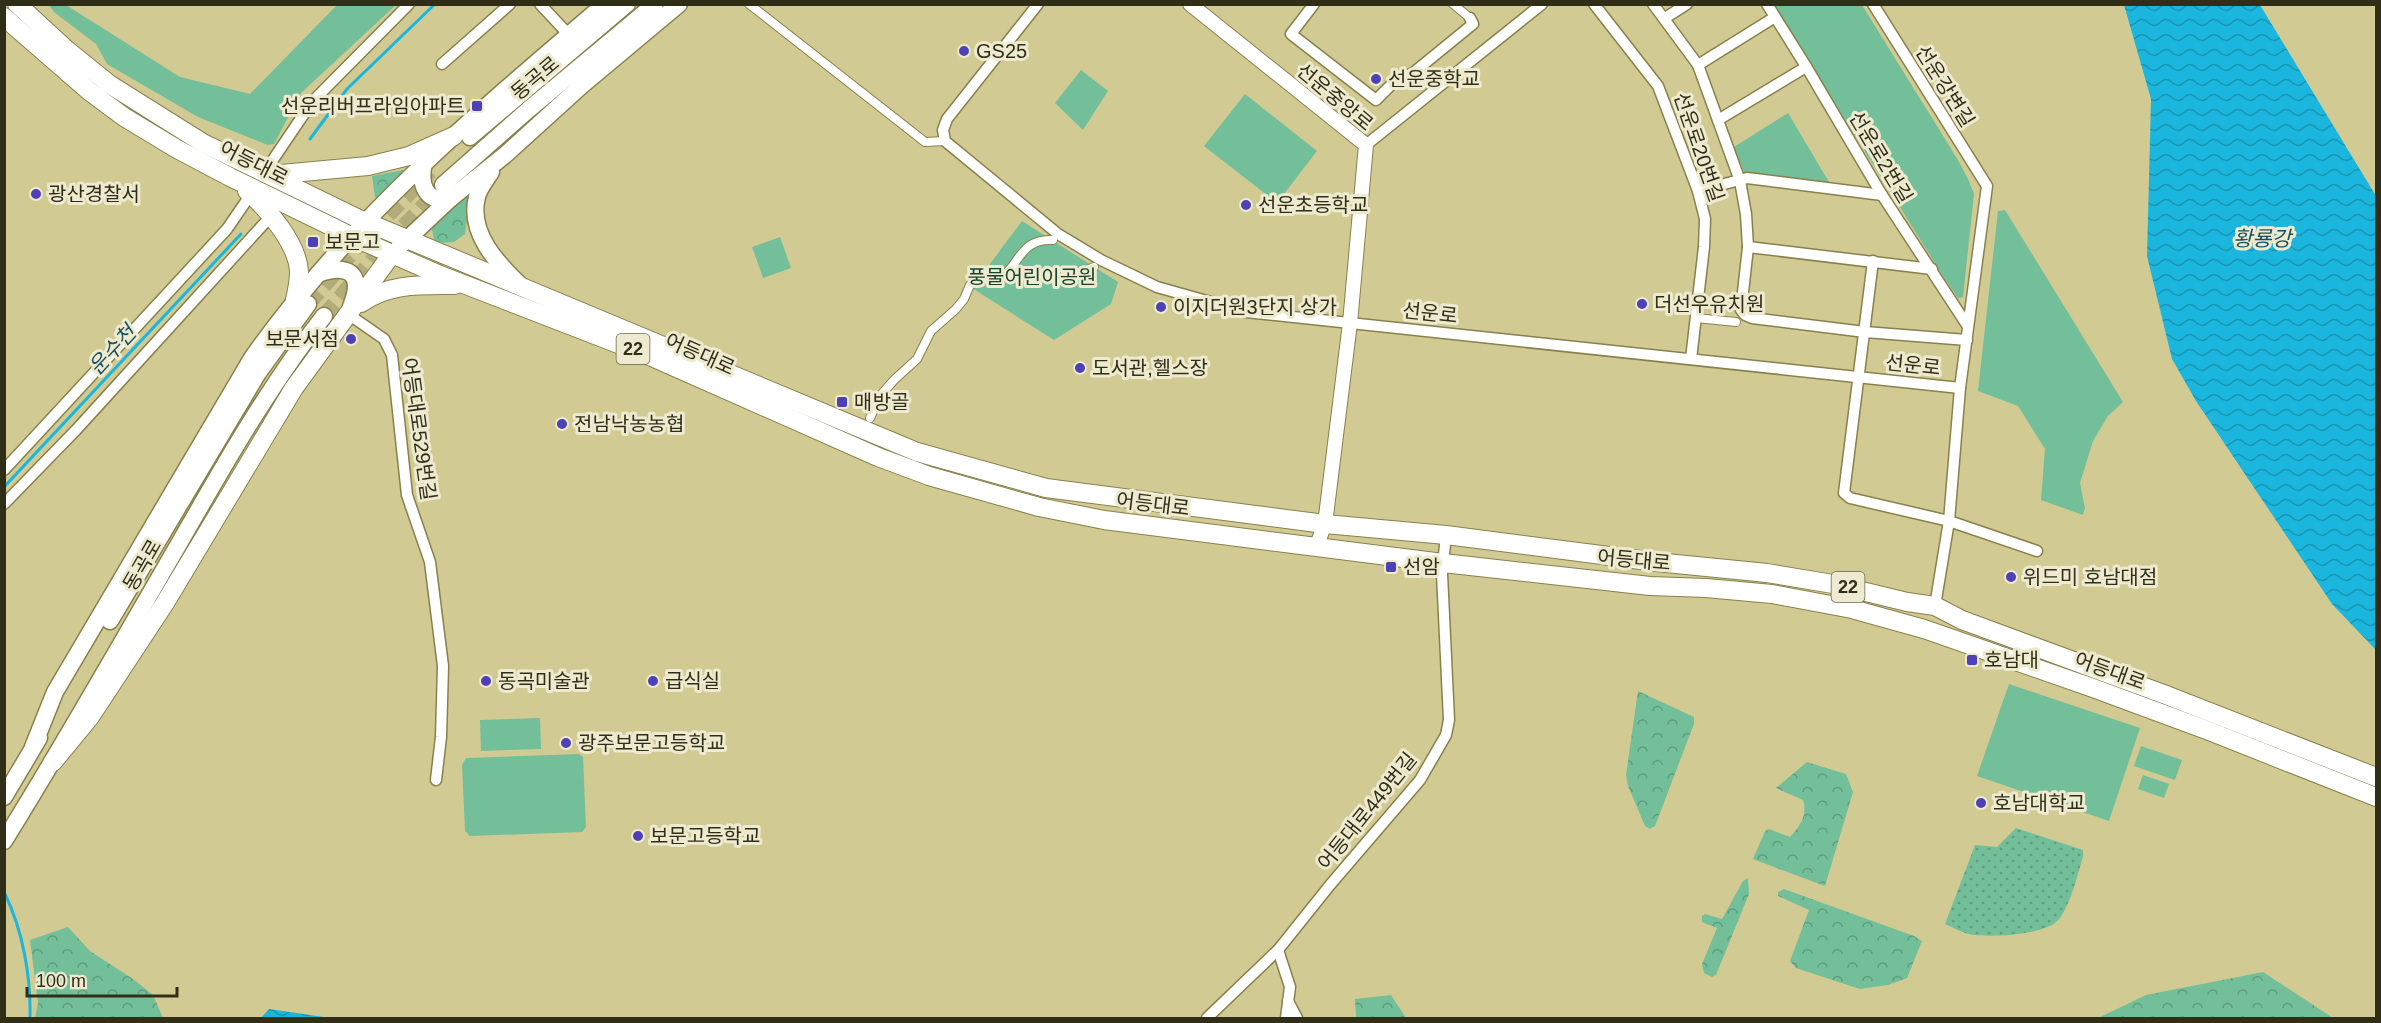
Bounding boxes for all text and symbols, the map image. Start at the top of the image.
place label: GS25 [976,40,1027,62]
street label: 선운강변길 [1911,41,1979,131]
marker: GS25 [957,44,971,58]
street label: 동곡로 [507,52,563,104]
street label: 선운중앙로 [1293,59,1377,135]
place label: 선운중학교 [1388,68,1480,90]
marker: 선운중학교 [1369,72,1383,86]
street label: 선운로20번길 [1670,89,1728,205]
place label: 선운리버프라임아파트 [281,95,465,117]
marker: 선운리버프라임아파트 [470,99,484,113]
street label: 선운로2번길 [1845,107,1917,207]
street label: 어등대로 [216,136,292,190]
place label: 광산경찰서 [48,183,140,205]
marker: 광산경찰서 [29,187,43,201]
place label: 선운초등학교 [1258,194,1368,216]
marker: 선운초등학교 [1239,198,1253,212]
water label: 황룡강 [2233,227,2294,250]
place label: 보문고 [325,231,380,253]
marker: 보문고 [306,235,320,249]
park label: 풍물어린이공원 [968,266,1096,288]
place label: 더선우유치원 [1654,293,1764,315]
place label: 이지더원3단지 상가 [1173,296,1337,318]
marker: 더선우유치원 [1635,297,1649,311]
street label: 선운로 [1401,299,1459,327]
marker: 이지더원3단지 상가 [1154,300,1168,314]
water label: 운수천 [84,319,142,379]
place label: 보문서점 [265,328,339,350]
street label: 어등대로 [662,329,738,379]
marker: 보문서점 [344,332,358,346]
road number: 22 [616,334,650,364]
street label: 선운로 [1884,351,1942,379]
street label: 어등대로529번길 [398,356,440,502]
place label: 도서관,헬스장 [1092,357,1208,379]
marker: 도서관,헬스장 [1073,361,1087,375]
place label: 매방골 [854,391,909,413]
marker: 매방골 [835,395,849,409]
place label: 전남낙농농협 [574,413,684,435]
marker: 전남낙농농협 [555,417,569,431]
street label: 어등대로 [1115,489,1191,519]
street label: 동곡로 [119,536,165,594]
street label: 어등대로 [1596,546,1672,574]
place label: 선암 [1403,556,1440,578]
marker: 선암 [1384,560,1398,574]
place label: 위드미 호남대점 [2023,566,2157,588]
marker: 위드미 호남대점 [2004,570,2018,584]
road number: 22 [1832,572,1864,602]
street label: 어등대로 [2072,648,2148,694]
place label: 호남대 [1984,649,2039,671]
marker: 호남대 [1965,653,1979,667]
place label: 동곡미술관 [498,670,590,692]
place label: 급식실 [665,670,720,692]
marker: 동곡미술관 [479,674,493,688]
marker: 급식실 [646,674,660,688]
place label: 광주보문고등학교 [578,732,725,754]
marker: 광주보문고등학교 [559,736,573,750]
street label: 어등대로449번길 [1313,748,1421,874]
place label: 호남대학교 [1993,792,2085,814]
marker: 호남대학교 [1974,796,1988,810]
place label: 보문고등학교 [650,825,760,847]
marker: 보문고등학교 [631,829,645,843]
scale bar [27,960,177,998]
text: 100 m [36,971,86,991]

